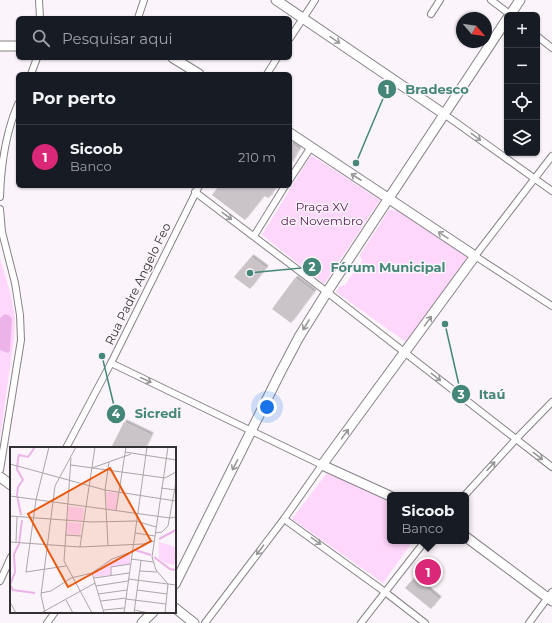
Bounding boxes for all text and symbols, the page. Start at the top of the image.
north arrow [456,12,492,48]
map controls [504,12,540,156]
button: + [504,12,540,48]
search box [16,16,292,60]
icon: search [30,27,52,49]
text: Pesquisar aqui [62,29,173,48]
one-way arrow [329,36,340,45]
button: − [504,48,540,84]
callout: Bradesco [377,77,477,102]
text: Bradesco [405,81,469,97]
text: 1 [385,82,389,97]
button: locate [504,84,540,120]
text: Por perto [32,88,116,108]
button: layers [504,120,540,156]
one-way arrow [470,133,481,141]
text: Sicoob [70,139,123,158]
text: 1 [42,149,48,165]
text: 210 m [238,149,276,165]
text: Banco [70,158,112,174]
one-way arrow [351,173,362,181]
park label: Praça XV de Novembro [281,199,363,228]
one-way arrow [221,212,232,220]
street label: Rua Padre Angelo Feo [101,220,174,347]
one-way arrow [438,231,449,239]
callout: Fórum Municipal [302,255,453,280]
text: 2 [308,259,316,274]
text: Fórum Municipal [330,259,446,275]
one-way arrow [424,316,432,327]
one-way arrow [302,319,310,331]
one-way arrow [430,372,441,381]
one-way arrow [140,377,152,384]
callout: Itaú [451,382,513,407]
text: Itaú [479,386,505,402]
text: 3 [456,387,465,402]
your location [257,397,277,417]
callout: Sicredi [106,401,189,426]
text: Sicredi [135,405,181,421]
text: 4 [112,406,121,421]
one-way arrow [341,428,349,439]
inset map [10,447,176,613]
one-way arrow [533,452,544,461]
one-way arrow [230,459,238,471]
one-way arrow [486,461,496,471]
popup [387,492,469,544]
text: Sicoob [402,501,454,520]
text: Banco [402,520,443,536]
one-way arrow [310,537,321,546]
one-way arrow [256,544,265,555]
pin: 1 [415,557,441,587]

